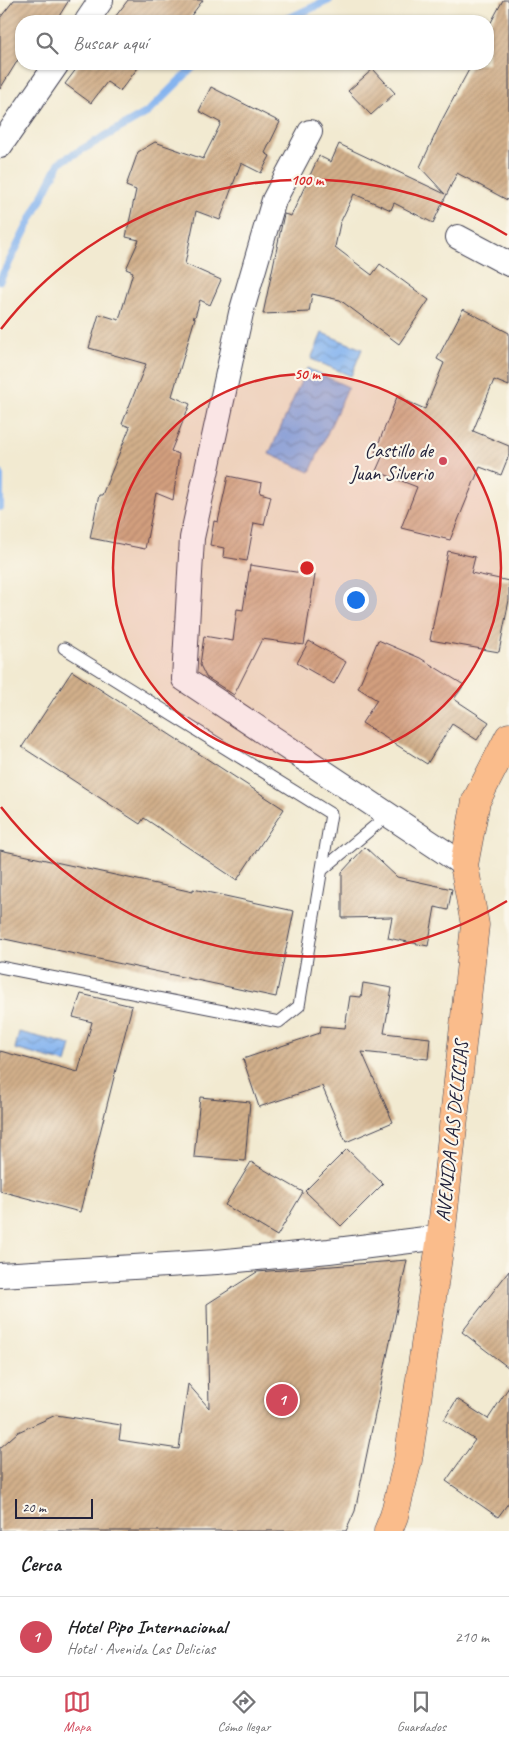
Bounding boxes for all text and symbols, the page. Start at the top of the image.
search box [15,15,494,70]
icon: search [33,29,61,57]
text: Buscar aquí [73,31,147,55]
text: 100 m [291,171,325,190]
text: 50 m [294,365,321,384]
place label: Castillo de Juan Silverio [349,438,434,486]
marker: Castillo de Juan Silverio [437,455,449,467]
centre of rings [298,559,316,577]
your location [343,587,369,613]
street label: AVENIDA LAS DELICIAS [430,1036,474,1223]
pin: 1 [266,1381,298,1419]
scale bar [15,1496,92,1519]
text: 20 m [22,1499,46,1516]
text: Cerca [20,1551,61,1577]
text: Hotel Pipo Internacional [67,1615,227,1639]
text: 1 [32,1627,40,1647]
text: 210 m [455,1627,489,1647]
text: Hotel · Avenida Las Delicias [67,1639,215,1659]
tab: Mapa [63,1688,91,1735]
tab: Cómo llegar [217,1688,270,1735]
tab: Guardados [397,1688,446,1735]

